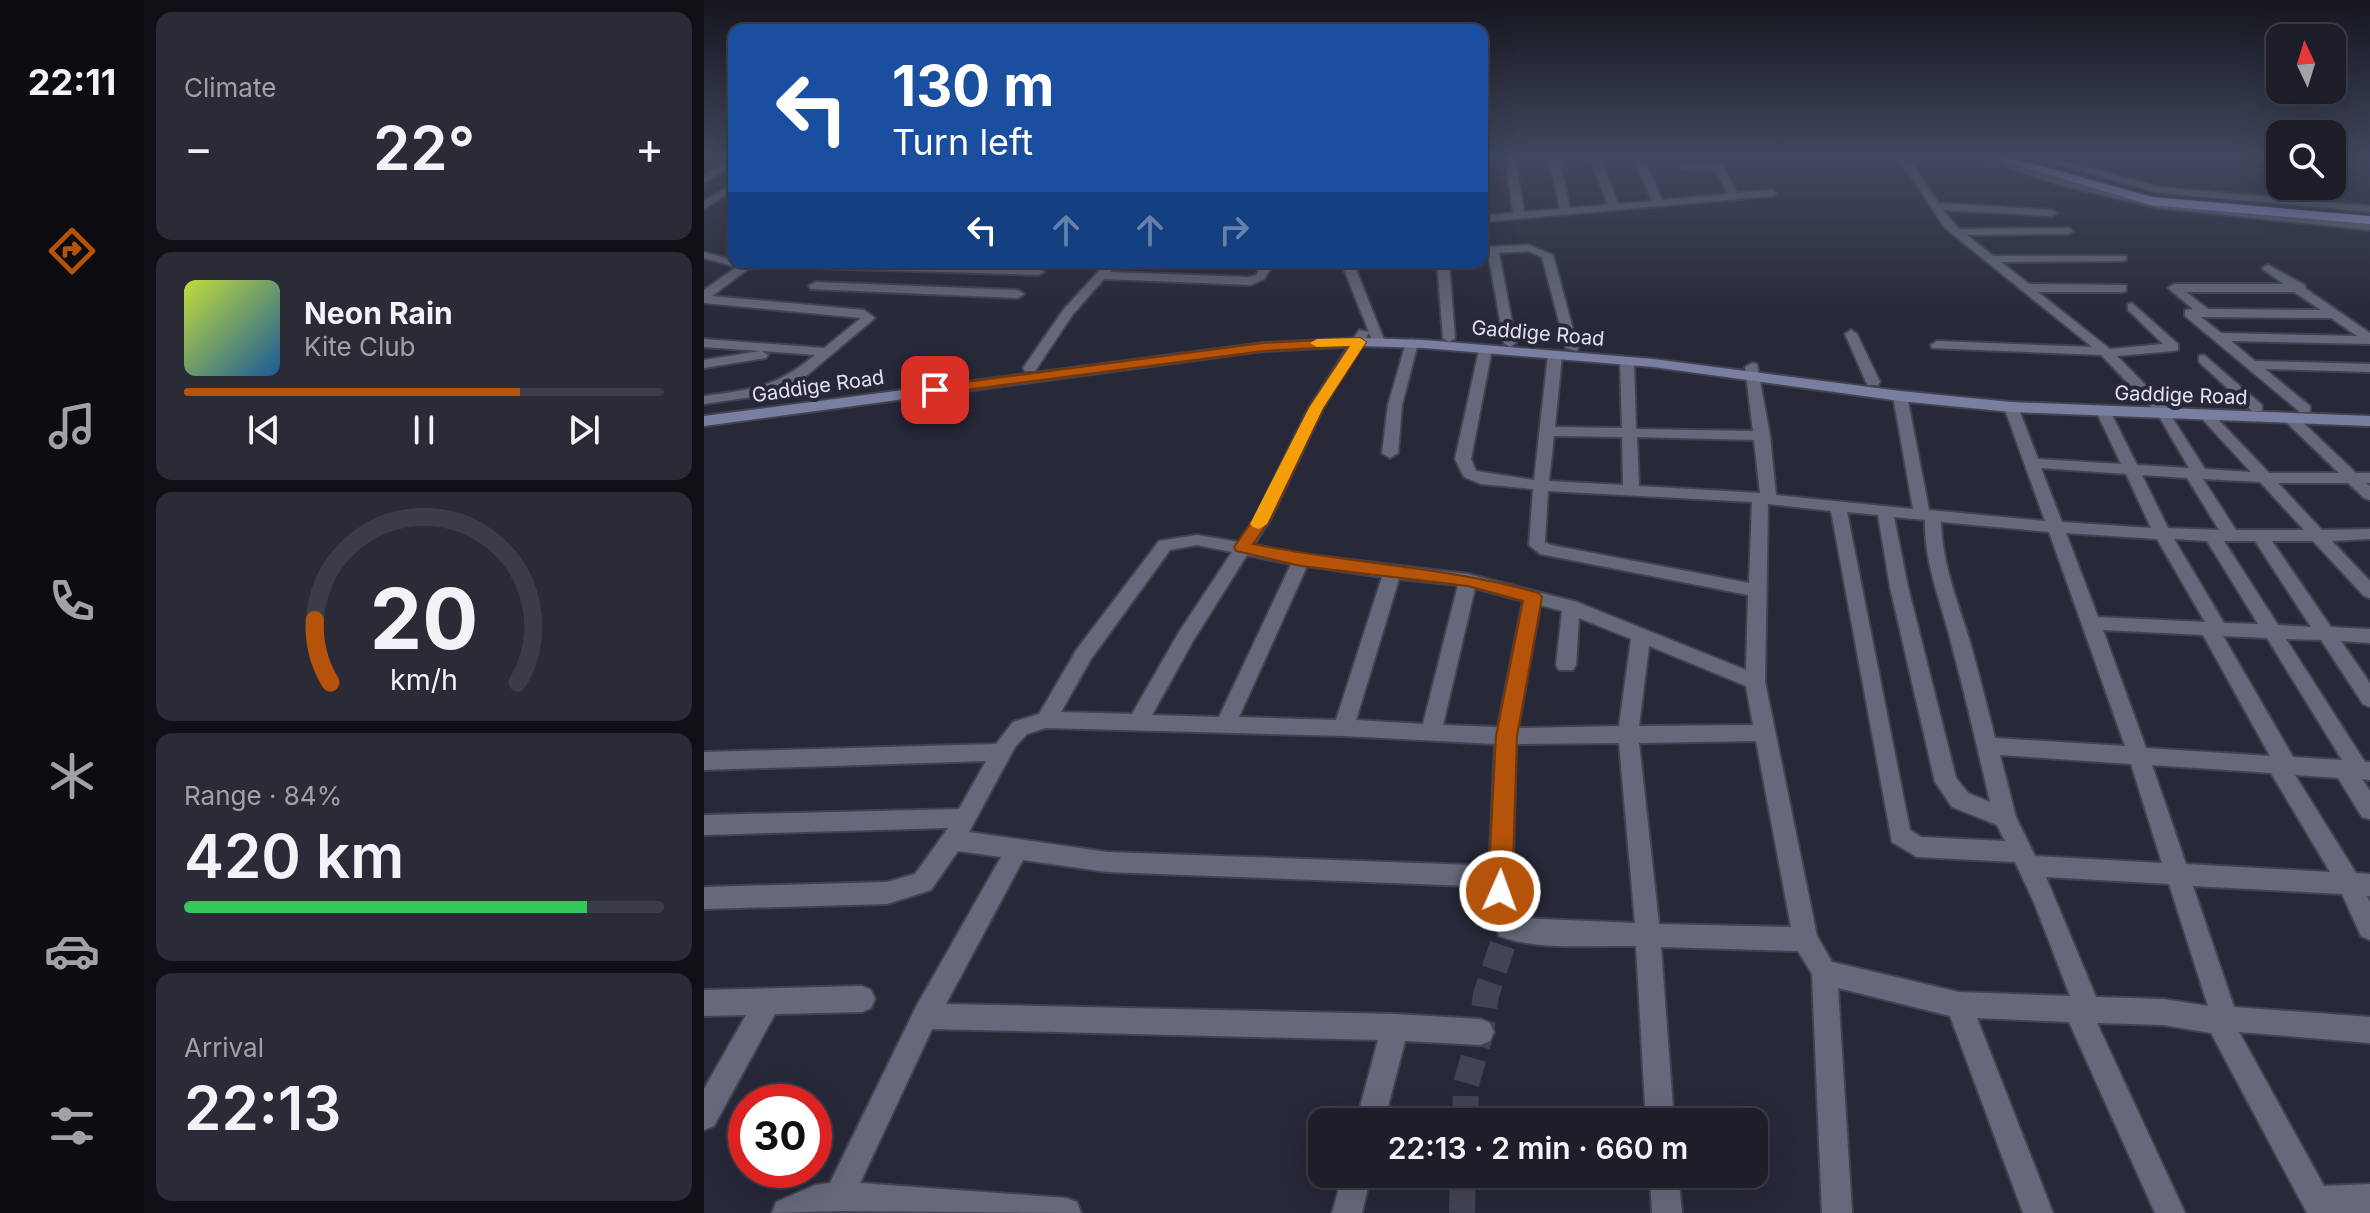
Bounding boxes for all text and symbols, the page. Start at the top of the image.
north arrow [2266,24,2346,104]
map controls [2266,24,2346,200]
text: 130 m [892,52,1054,120]
icon: left [760,56,864,160]
text: 22:11 [28,60,116,104]
text: Climate [184,72,276,103]
text: 22° [373,112,475,184]
text: Turn left [892,120,1033,164]
button: search [2266,120,2346,200]
text: − [184,121,213,175]
text: + [635,121,664,175]
icon: left [960,208,1004,252]
icon: ahead [1044,208,1088,252]
icon: ahead [1128,208,1172,252]
icon: right [1212,208,1256,252]
icon: directions [44,223,100,279]
text: Neon Rain [304,295,453,331]
street label: Gaddige Road [1471,315,1605,351]
text: Kite Club [304,331,415,362]
pin [901,356,969,424]
street label: Gaddige Road [750,365,886,407]
icon: arrive [913,368,957,412]
street label: Gaddige Road [2114,381,2248,409]
icon: music [44,398,100,454]
icon: previous [242,408,286,452]
icon: pause [402,408,446,452]
icon: next [562,408,606,452]
text: 20 [370,567,478,668]
icon: phone [44,573,100,629]
text: km/h [390,662,458,697]
icon: climate [44,748,100,804]
text: Range · 84% [184,780,342,811]
text: 420 km [184,820,404,892]
position arrow [1458,849,1542,933]
icon: car [44,923,100,979]
text: Arrival [184,1032,264,1063]
text: 22:13 [184,1072,341,1144]
speed limit sign: 30 [728,1084,832,1188]
icon: filters [44,1098,100,1154]
text: 22:13 · 2 min · 660 m [1388,1130,1688,1166]

